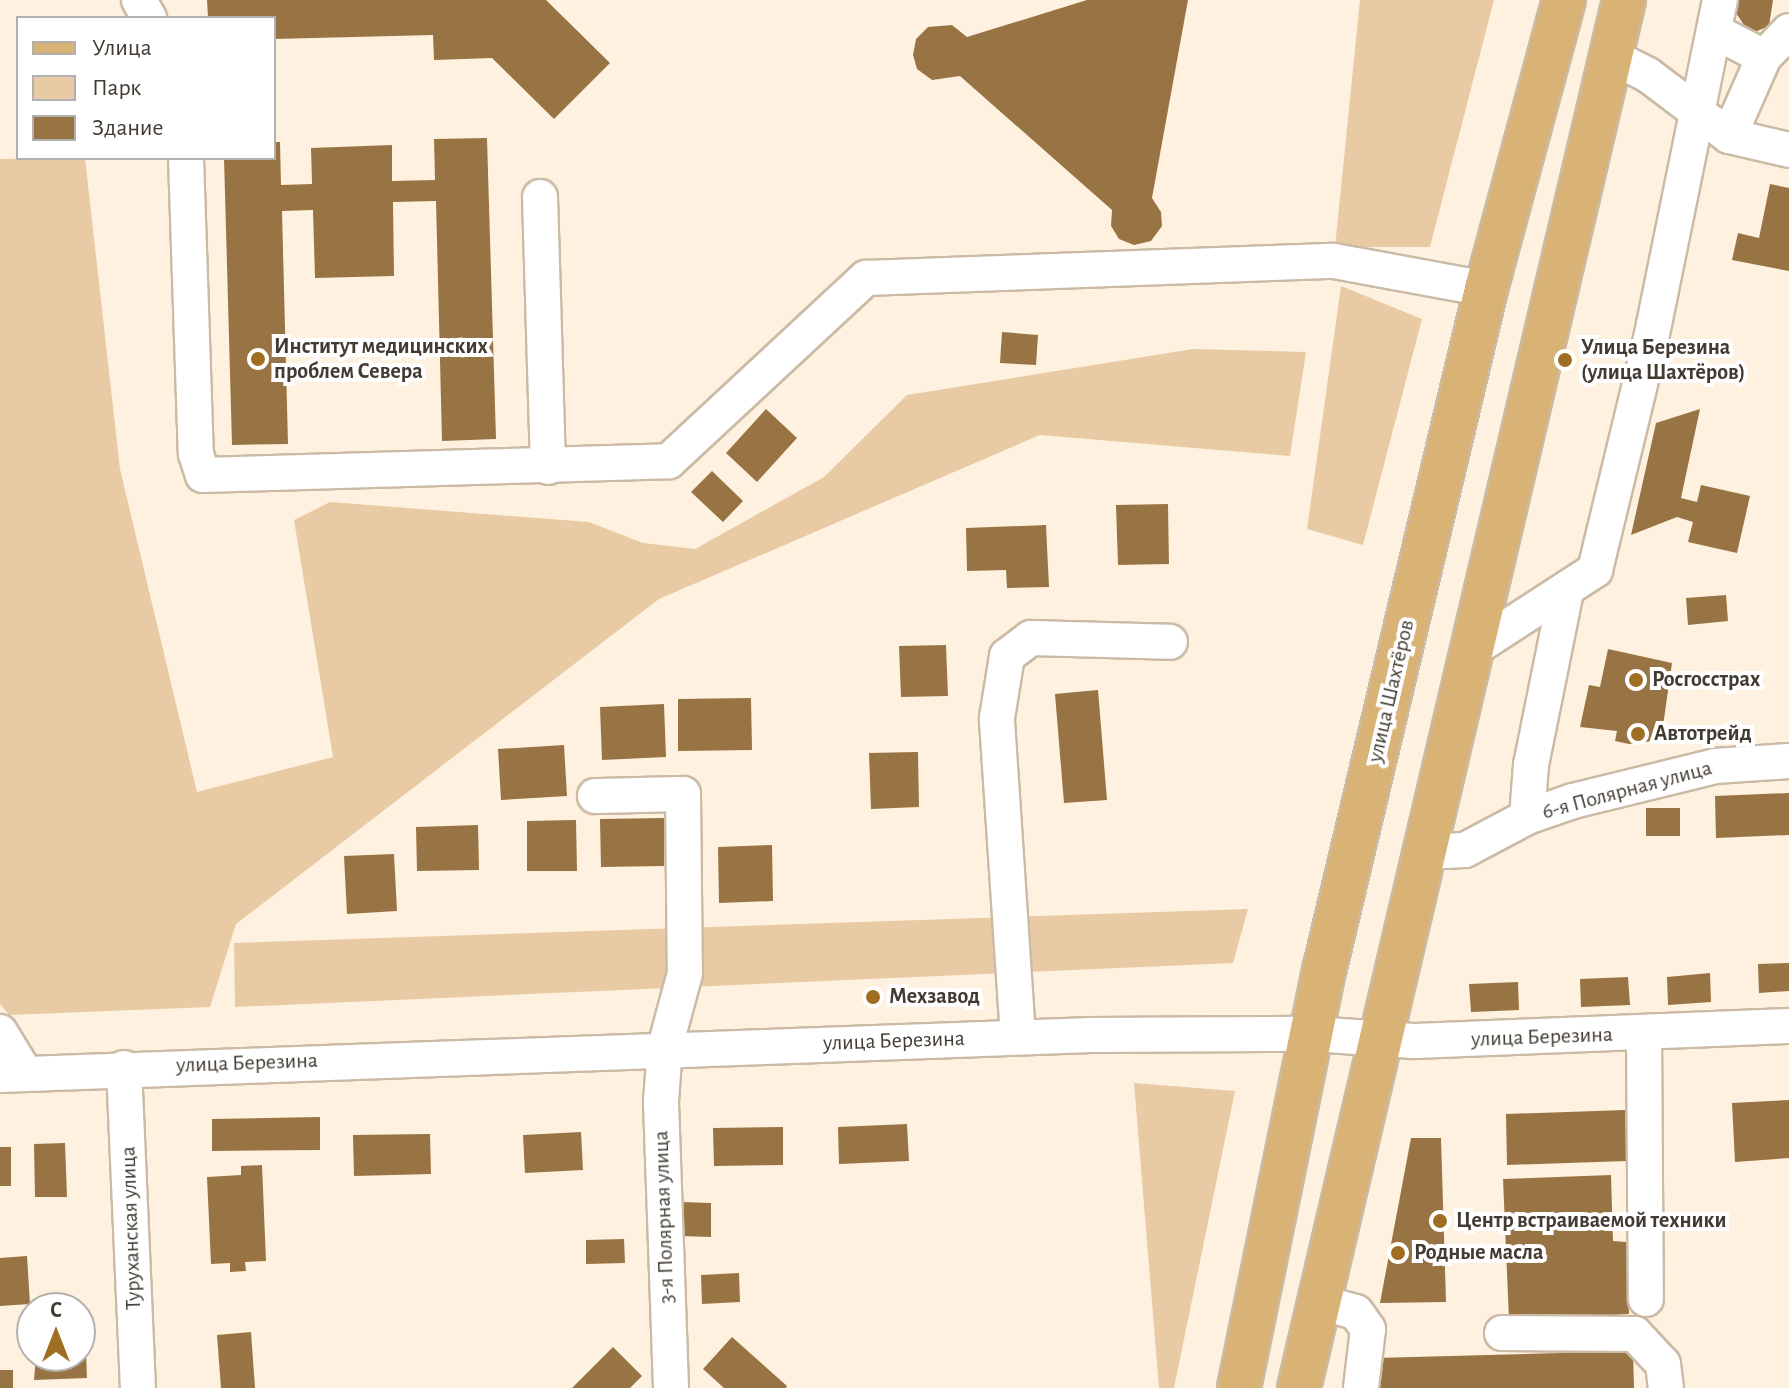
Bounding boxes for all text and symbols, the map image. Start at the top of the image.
legend [16,16,276,160]
text: Улица [92,36,152,60]
text: Парк [92,76,141,100]
text: Здание [92,116,163,140]
place label: Институт медицинских проблем Севера [274,333,488,384]
place label: Улица Березина (улица Шахтёров) [1581,334,1745,386]
marker: Институт медицинских проблем Севера [249,350,267,368]
marker: Улица Березина (улица Шахтёров) [1556,351,1574,369]
street label: улица Шахтёров [1362,617,1420,765]
place label: Росгосстрах [1652,667,1760,693]
marker: Росгосстрах [1627,671,1645,689]
place label: Автотрейд [1654,721,1752,747]
marker: Автотрейд [1629,725,1647,743]
street label: 6-я Полярная улица [1539,755,1715,825]
place label: Мехзавод [889,984,980,1010]
marker: Мехзавод [864,988,882,1006]
street label: улица Березина [1471,1021,1613,1053]
street label: улица Березина [823,1025,965,1057]
street label: улица Березина [176,1047,318,1079]
street label: 3-я Полярная улица [648,1130,680,1304]
street label: Туруханская улица [115,1146,147,1310]
place label: Центр встраиваемой техники [1456,1208,1726,1234]
marker: Центр встраиваемой техники [1431,1212,1449,1230]
place label: Родные масла [1414,1240,1543,1266]
marker: Родные масла [1389,1244,1407,1262]
north arrow [16,1292,96,1372]
text: С [50,1299,62,1321]

